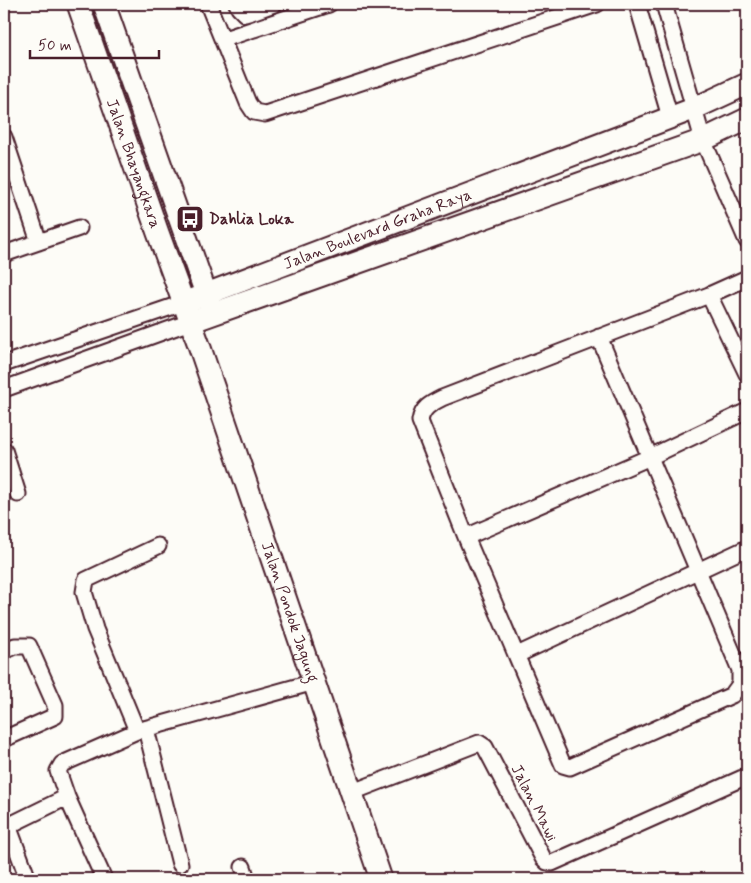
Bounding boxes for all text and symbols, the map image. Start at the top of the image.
scale bar [30,28,159,60]
text: 50 m [38,36,72,56]
street label: Jalan Bhayangkara [101,96,166,231]
street label: Jalan Boulevard Graha Raya [281,184,474,274]
bus stop icon: Dahlia Loka [175,204,205,234]
place label: Dahlia Loka [209,209,294,230]
street label: Jalan Pondok Jagung [256,539,324,685]
street label: Jalan Mawi [506,761,563,845]

